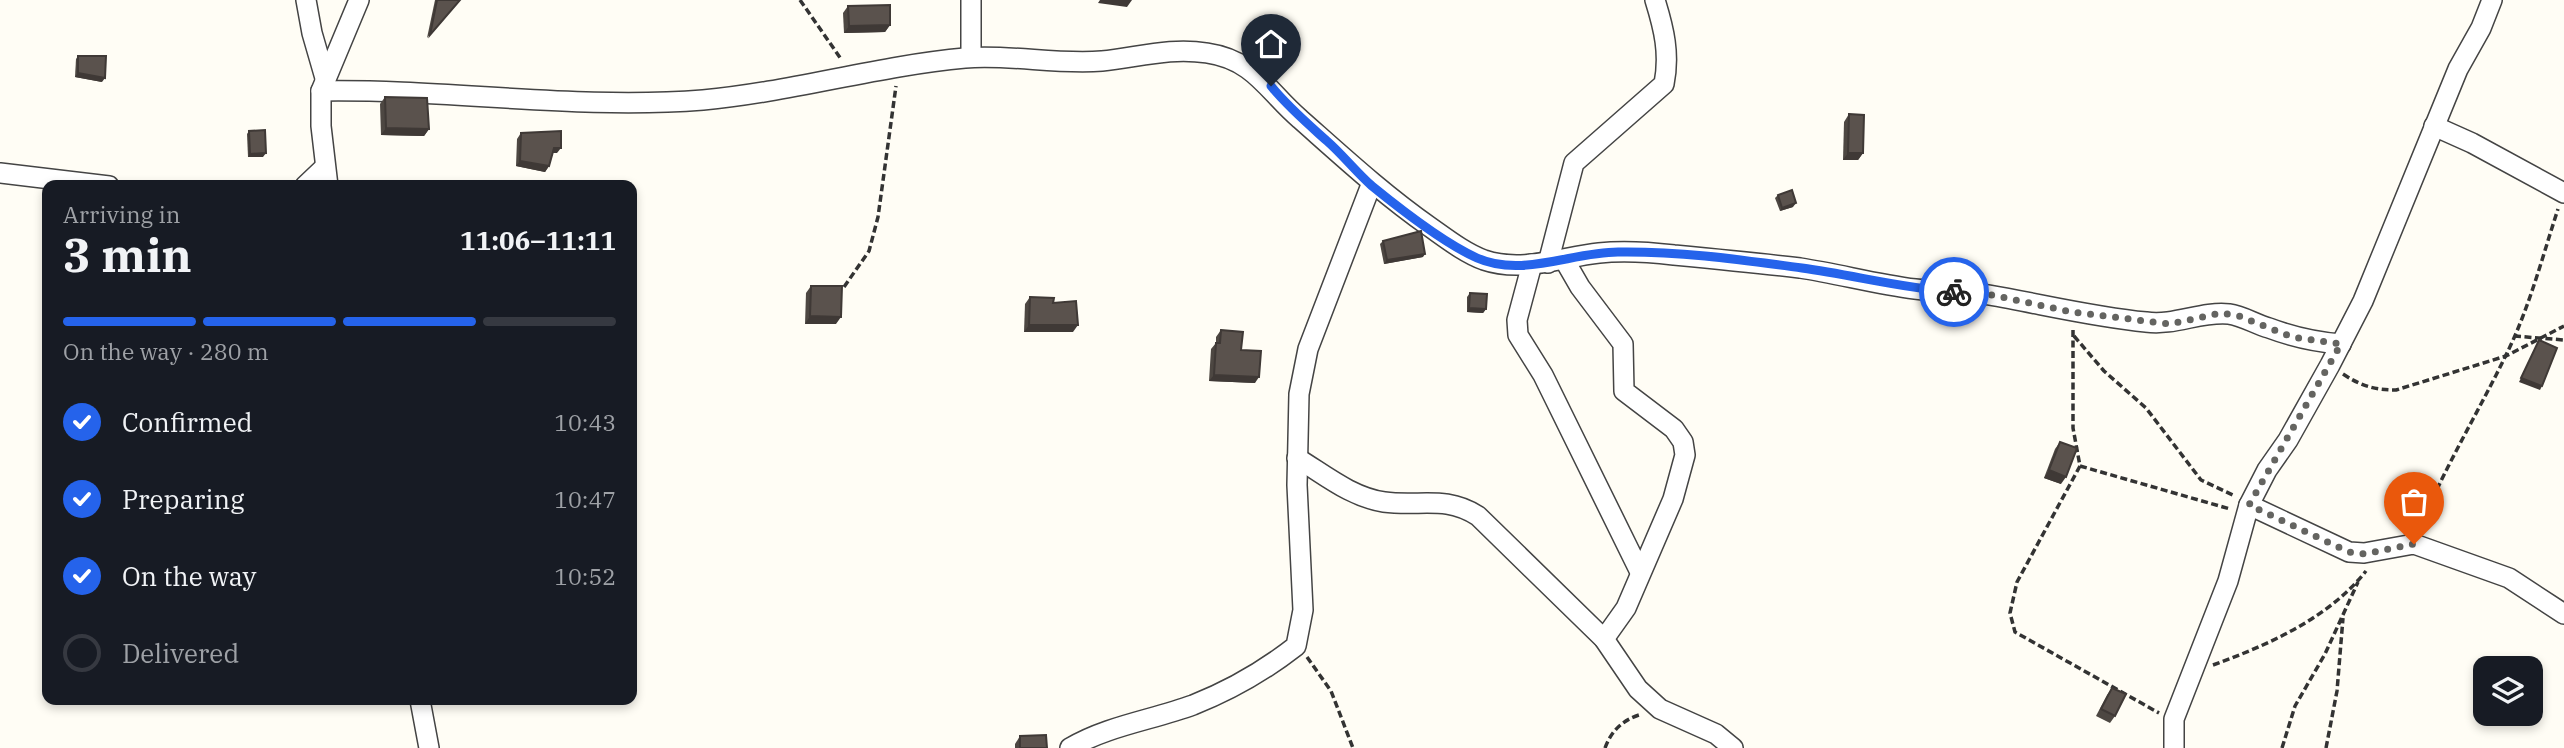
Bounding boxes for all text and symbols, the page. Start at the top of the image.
pin [1241,14,1301,86]
icon: home [1252,25,1290,63]
text: Arriving in [63,199,180,229]
text: 11:06–11:11 [460,223,616,257]
text: 3 min [63,225,192,285]
courier [1919,257,1989,327]
icon: bike [1935,273,1973,311]
text: On the way · 280 m [63,336,269,366]
icon: check [63,403,101,441]
text: Confirmed [122,405,253,439]
text: 10:43 [554,407,616,437]
pin [2384,472,2444,544]
icon: check [63,480,101,518]
text: Preparing [122,482,244,516]
icon: bag [2395,483,2433,521]
text: 10:47 [554,484,616,514]
icon: check [63,557,101,595]
text: On the way [122,559,256,593]
text: 10:52 [554,561,616,591]
text: Delivered [122,636,239,670]
map controls [2473,656,2543,726]
button: layers [2473,656,2543,726]

